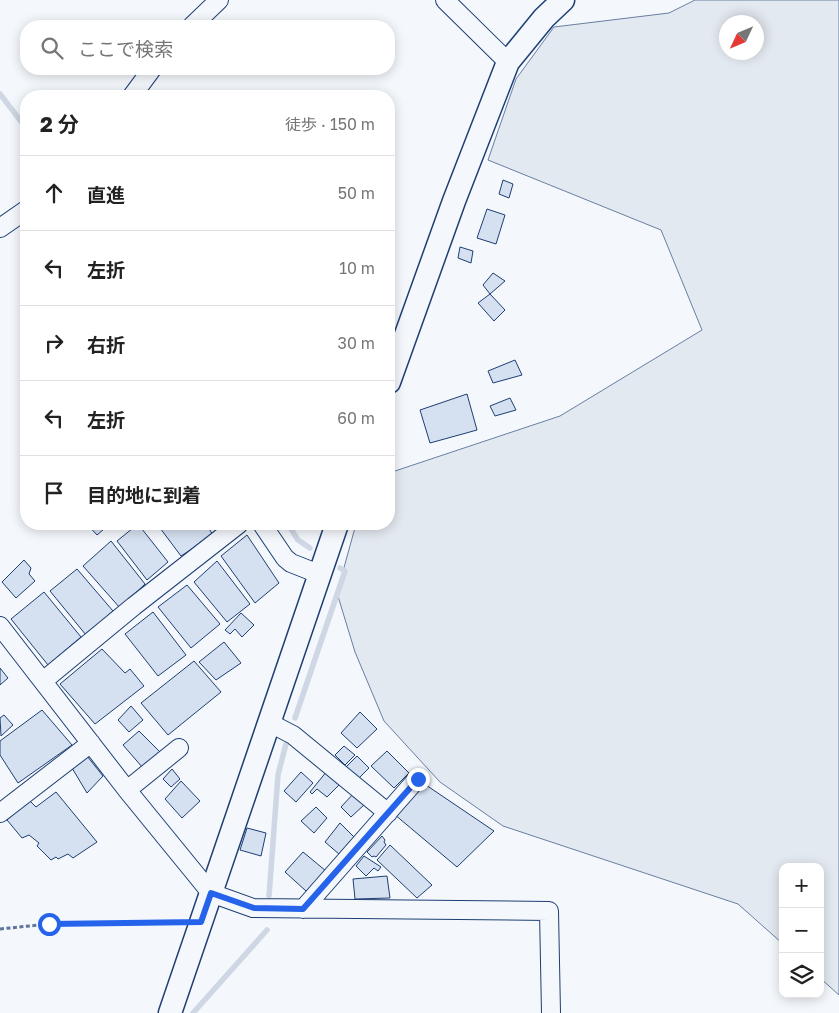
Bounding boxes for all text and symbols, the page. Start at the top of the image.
north arrow [719,15,764,60]
search box [20,20,395,75]
icon: search [38,34,66,62]
text: ここで検索 [78,37,173,60]
text: 2 分 [40,111,79,137]
text: 徒歩 · 150 m [285,114,375,134]
icon: ahead [40,179,68,207]
text: 直進 [87,183,125,206]
text: 50 m [338,183,375,203]
icon: left [40,254,68,282]
text: 左折 [87,258,125,281]
text: 10 m [339,258,375,278]
icon: right [40,329,68,357]
text: 右折 [87,333,125,356]
text: 30 m [338,333,375,353]
icon: left [40,404,68,432]
text: 左折 [87,408,125,431]
text: 60 m [337,408,375,428]
icon: arrive [40,479,68,507]
text: 目的地に到着 [87,483,201,506]
route end [407,768,430,791]
map controls [779,863,824,998]
button: + [779,863,824,908]
button: − [779,908,824,953]
route start [38,913,61,936]
button: layers [779,953,824,998]

